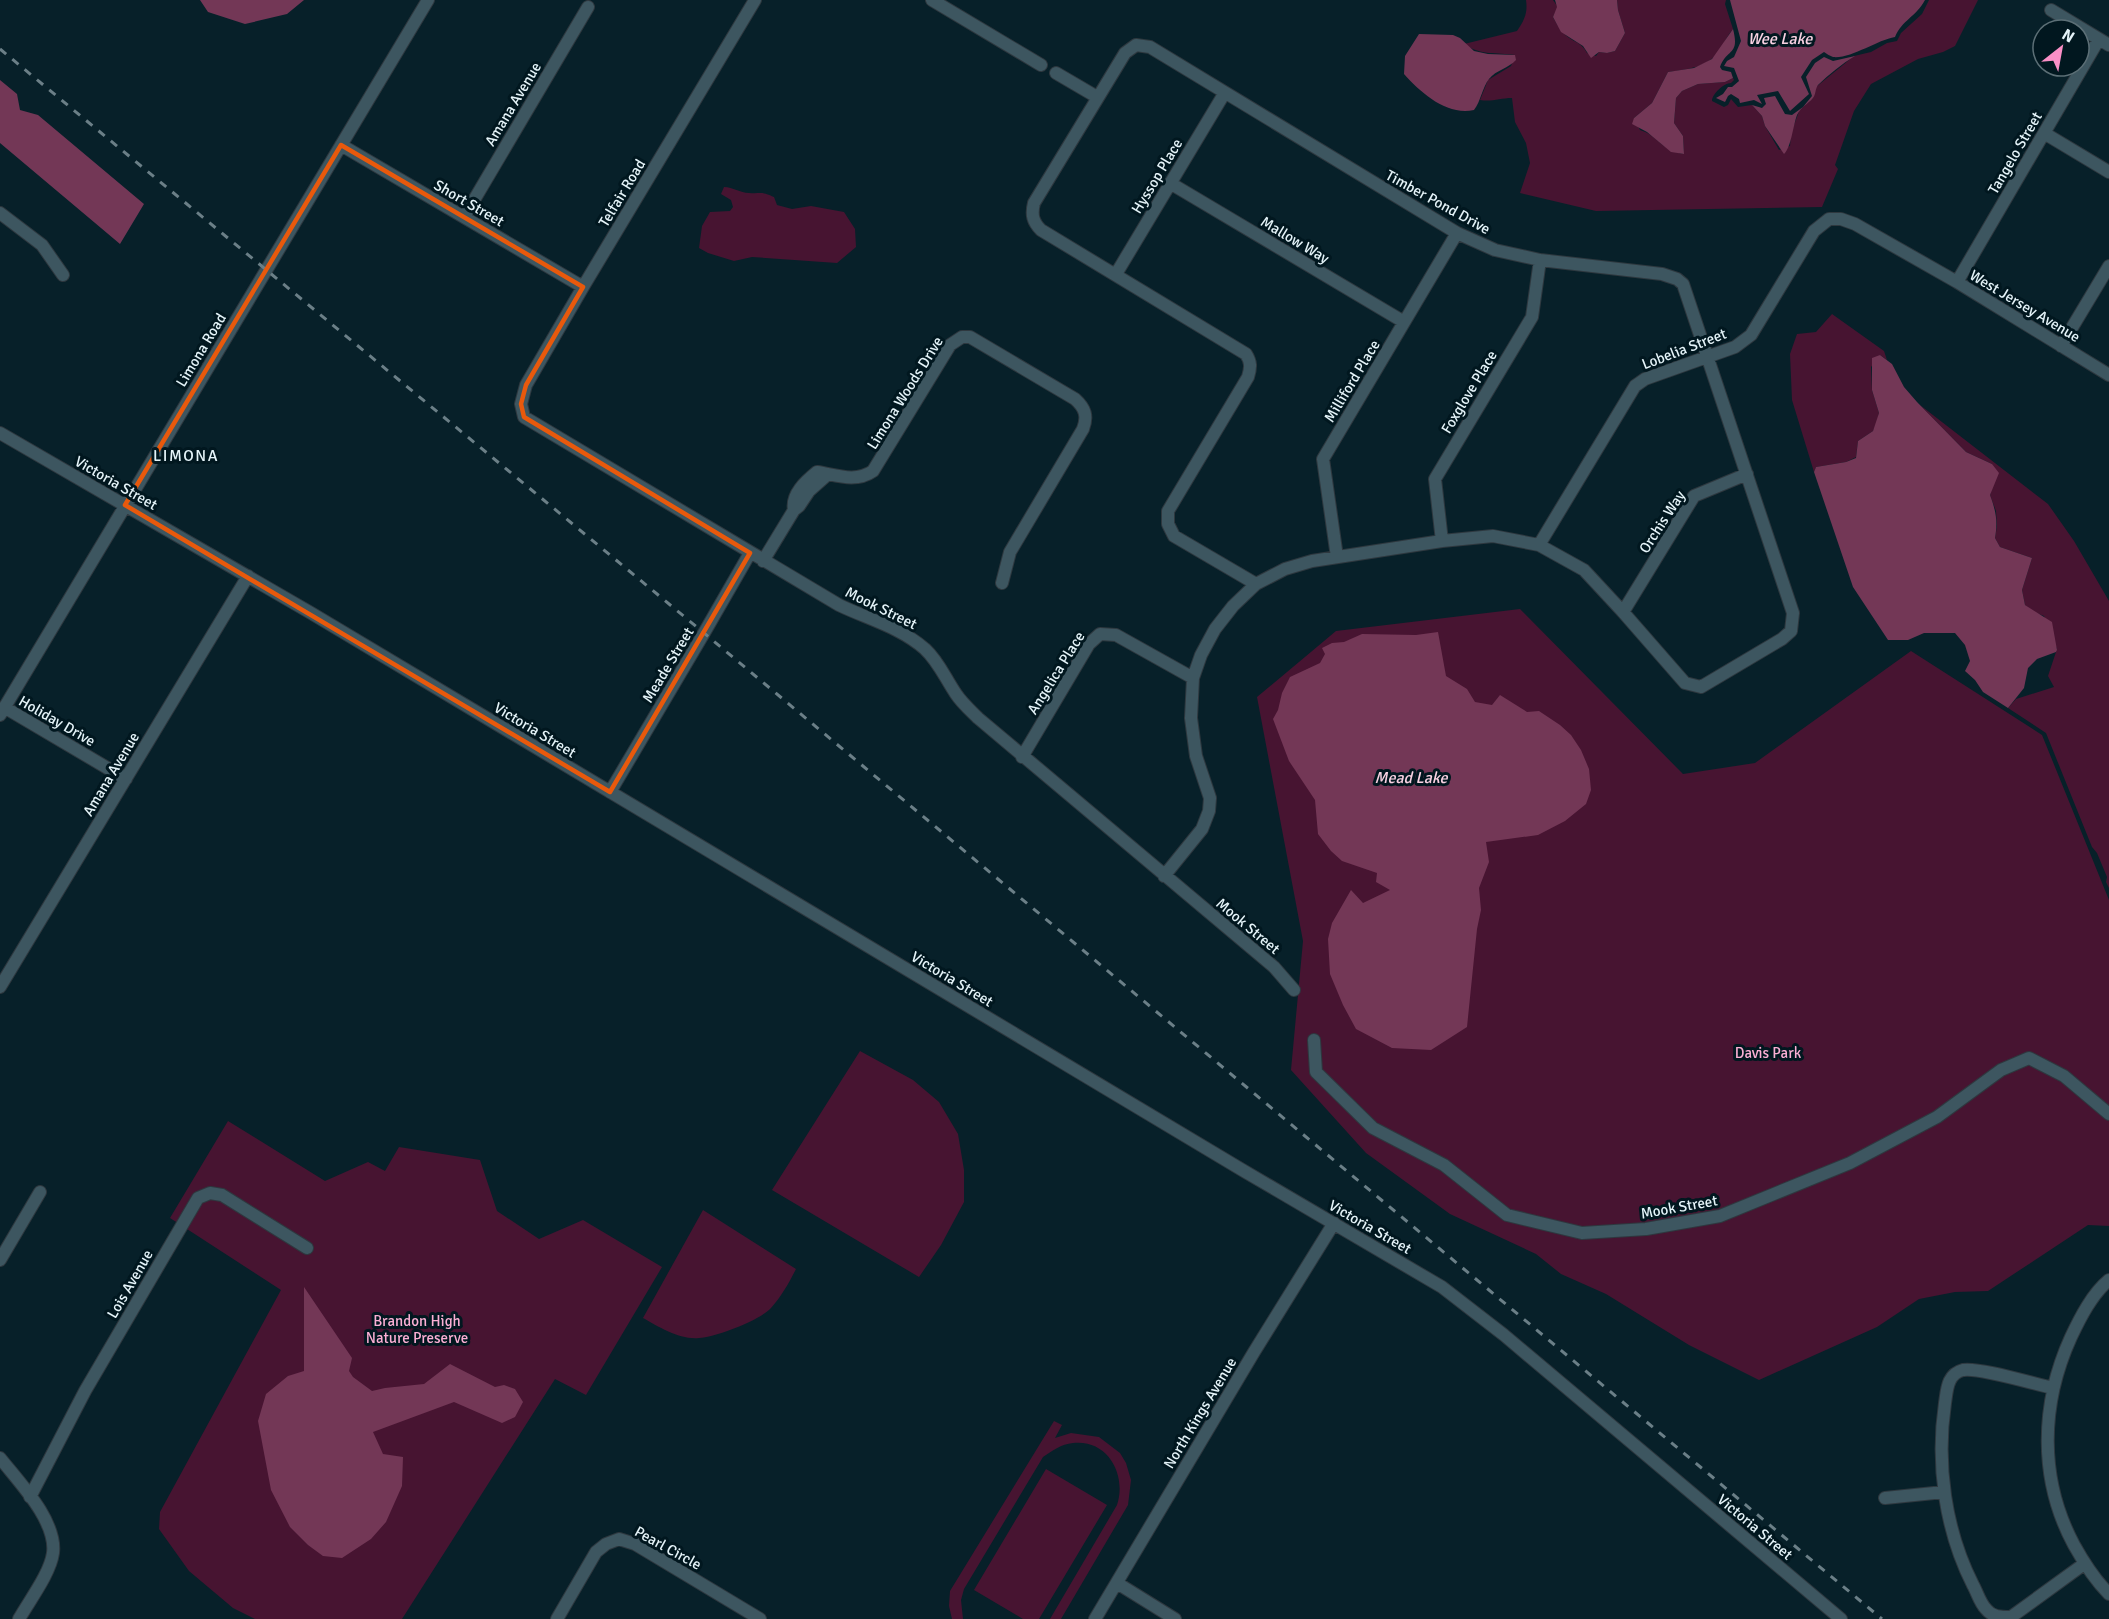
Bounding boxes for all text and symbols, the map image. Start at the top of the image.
north arrow [2031,18,2091,78]
text: N [2058,25,2078,47]
water label: Wee Lake [1748,29,1813,49]
street label: Amana Avenue [481,59,545,149]
street label: Tangelo Street [1984,109,2046,197]
street label: Hyssop Place [1128,135,1186,217]
street label: Telfair Road [595,156,649,230]
street label: Timber Pond Drive [1383,166,1493,238]
street label: Short Street [431,176,507,230]
street label: Mallow Way [1258,213,1332,267]
street label: West Jersey Avenue [1967,266,2083,346]
street label: Limona Road [172,310,230,390]
street label: Lobelia Street [1639,325,1729,373]
street label: Limona Woods Drive [863,333,947,453]
street label: Milliford Place [1320,336,1384,426]
street label: Foxglove Place [1437,347,1501,437]
district label: LIMONA [153,446,219,466]
street label: Victoria Street [71,452,161,514]
street label: Orchis Way [1635,487,1689,557]
street label: Mook Street [842,583,920,633]
street label: Meade Street [638,624,698,706]
street label: Angelica Place [1023,628,1089,718]
street label: Holiday Drive [15,692,99,750]
street label: Victoria Street [491,698,579,762]
street label: Amana Avenue [79,729,143,819]
water label: Mead Lake [1375,768,1448,788]
street label: Mook Street [1212,894,1284,958]
street label: Victoria Street [908,947,996,1011]
park label: Davis Park [1735,1044,1802,1062]
street label: Mook Street [1639,1191,1719,1223]
street label: Victoria Street [1325,1196,1415,1258]
street label: Lois Avenue [103,1247,157,1321]
park label: Brandon High Nature Preserve [366,1312,468,1347]
street label: North Kings Avenue [1160,1354,1240,1472]
street label: Victoria Street [1714,1490,1796,1564]
street label: Pearl Circle [631,1522,705,1574]

